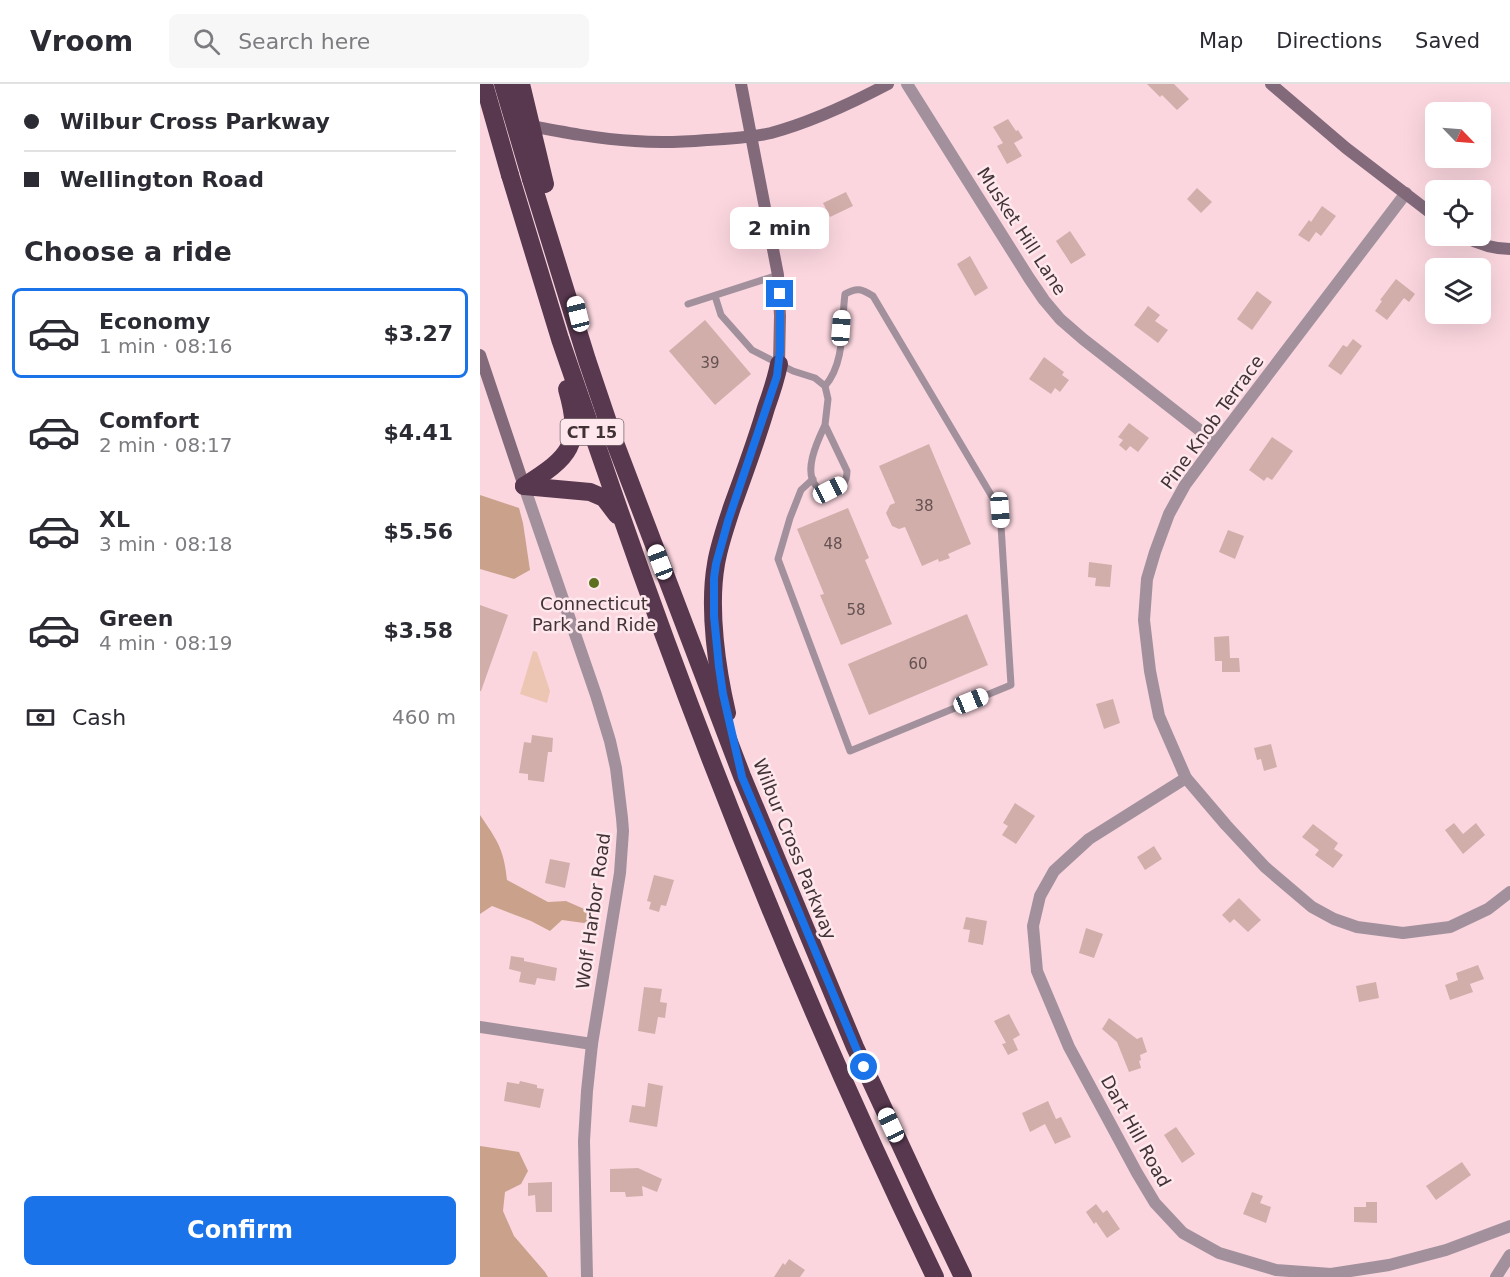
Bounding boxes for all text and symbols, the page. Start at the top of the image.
search box [169,14,589,68]
text: Vroom [30,25,133,58]
icon: search [190,25,223,58]
text: Search here [238,29,370,54]
text: Map [1199,29,1243,53]
text: Directions [1276,29,1382,53]
text: Saved [1415,29,1480,53]
north arrow [1425,102,1491,168]
map controls [1425,102,1491,324]
text: Wilbur Cross Parkway [60,109,330,134]
street label: Musket Hill Lane [973,163,1071,299]
text: Wellington Road [60,167,264,192]
button: locate [1425,180,1491,246]
callout: 2 min [730,207,830,249]
text: 2 min [748,216,811,240]
text: Choose a ride [24,236,232,267]
button: layers [1425,258,1491,324]
route end [766,280,793,307]
car [565,294,591,334]
icon: car [27,306,81,360]
text: Economy [99,309,210,334]
car [831,309,851,347]
text: $3.27 [383,321,453,346]
text: 1 min · 08:16 [99,334,233,358]
street label: Pine Knob Terrace [1156,351,1268,493]
house number: 39 [700,354,720,372]
icon: car [27,405,81,459]
text: Comfort [99,408,199,433]
road number: CT 15 [560,419,624,445]
text: $4.41 [383,420,453,445]
text: 2 min · 08:17 [99,433,233,457]
car [810,474,850,506]
car [990,491,1010,529]
house number: 38 [914,497,934,515]
icon: car [27,504,81,558]
text: XL [99,507,130,532]
text: $5.56 [383,519,453,544]
text: 3 min · 08:18 [99,532,233,556]
house number: 48 [823,535,843,553]
car [645,542,675,582]
marker: Connecticut Park and Ride [587,576,601,590]
place label: Connecticut Park and Ride [532,593,656,635]
house number: 58 [846,601,866,619]
icon: car [27,603,81,657]
text: Green [99,606,173,631]
text: $3.58 [383,618,453,643]
text: 4 min · 08:19 [99,631,233,655]
house number: 60 [908,655,928,673]
car [951,686,991,716]
icon: cash [24,701,57,734]
text: Cash [72,705,126,730]
text: 460 m [392,705,456,729]
street label: Wilbur Cross Parkway [749,755,841,943]
street label: Wolf Harbor Road [572,832,614,990]
route start [850,1053,877,1080]
street label: Dart Hill Road [1097,1071,1175,1191]
car [875,1105,907,1145]
button: Confirm [24,1196,456,1265]

